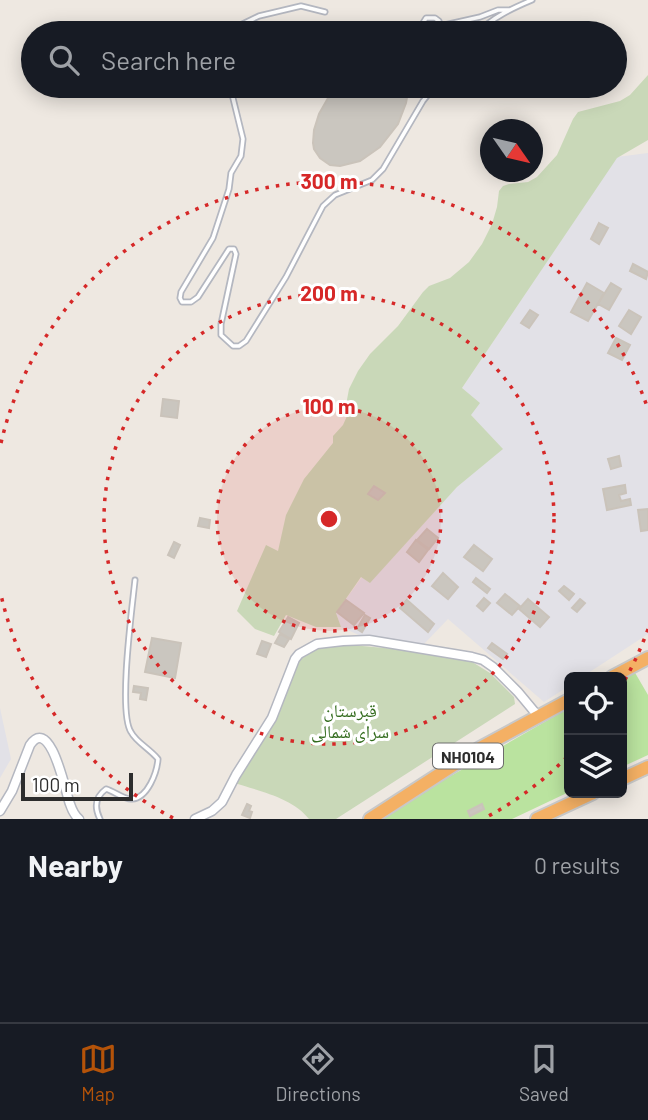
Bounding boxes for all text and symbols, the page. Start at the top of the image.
search box [21,21,627,98]
icon: search [45,41,83,79]
text: Search here [101,44,236,75]
north arrow [480,119,543,182]
text: 300 m [300,168,358,193]
text: 200 m [300,280,358,305]
text: 100 m [302,393,356,418]
centre of rings [317,507,341,531]
map controls [564,672,627,798]
button: locate [564,672,627,735]
park label: قبرستان سرای شمالی [311,699,389,743]
button: layers [564,735,627,798]
road number: NH0104 [433,744,503,768]
scale bar [21,770,133,802]
text: 100 m [32,773,80,796]
text: Nearby [28,847,123,883]
text: 0 results [534,851,620,879]
tab: Map [79,1040,117,1105]
tab: Directions [276,1040,361,1105]
tab: Saved [519,1040,569,1105]

